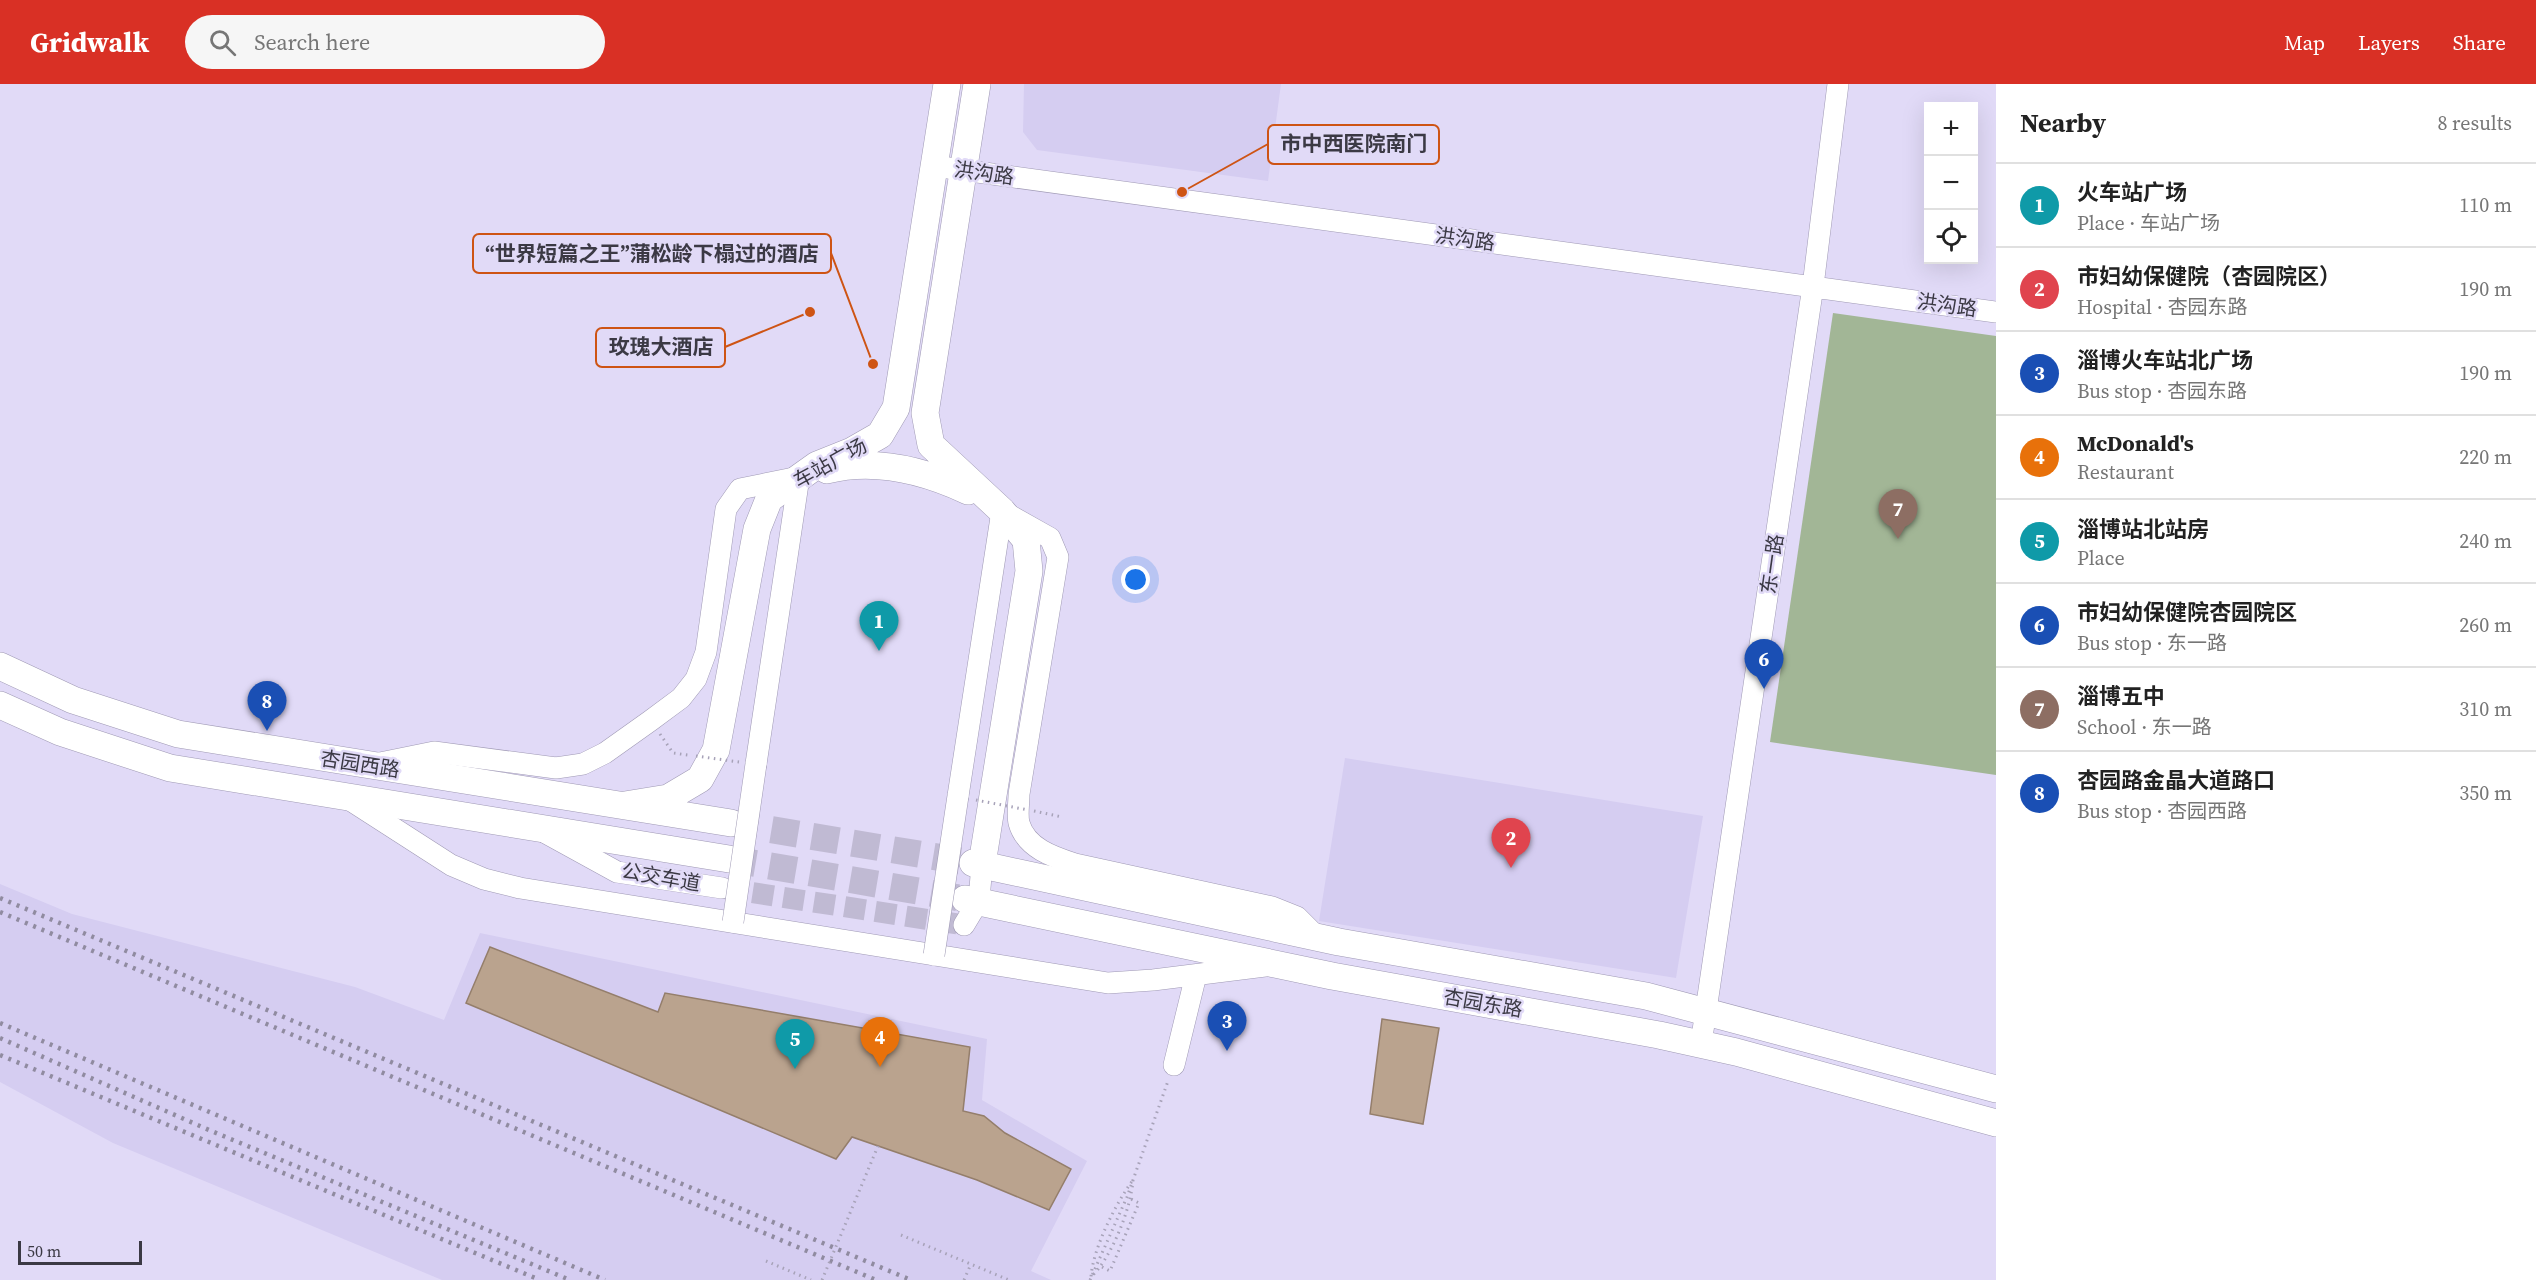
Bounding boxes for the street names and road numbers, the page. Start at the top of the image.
street label: 洪沟路 [952,155,1016,191]
street label: 洪沟路 [1433,221,1497,257]
street label: 洪沟路 [1915,287,1979,323]
street label: 车站广场 [788,431,872,495]
street label: 东一路 [1754,532,1790,596]
street label: 杏园西路 [318,744,402,784]
street label: 公交车道 [619,856,703,898]
street label: 杏园东路 [1441,982,1525,1024]

